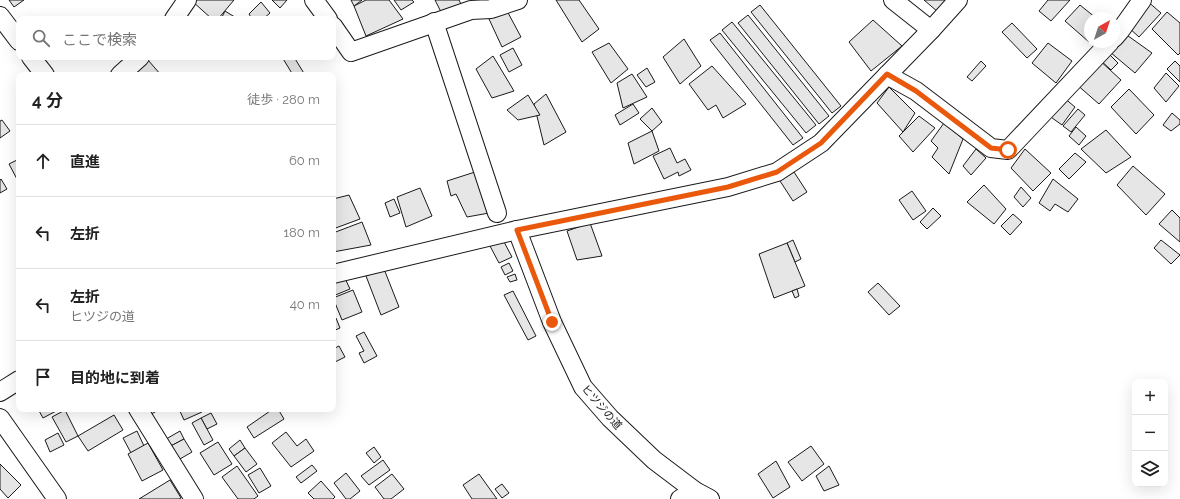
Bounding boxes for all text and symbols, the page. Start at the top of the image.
north arrow [1084,12,1120,48]
search box [16,16,336,60]
icon: search [30,27,52,49]
text: ここで検索 [62,31,137,49]
text: 4 分 [32,90,63,110]
text: 徒歩 · 280 m [247,92,320,107]
route start [999,141,1017,159]
icon: ahead [32,150,54,172]
text: 直進 [70,153,100,171]
text: 60 m [289,153,320,168]
icon: left [32,222,54,244]
text: 左折 [70,225,100,243]
text: 180 m [284,225,320,240]
text: 左折 [70,288,100,306]
icon: left [32,294,54,316]
text: 40 m [290,297,320,312]
text: ヒツジの道 [70,309,135,324]
route end [543,313,561,331]
icon: arrive [32,366,54,388]
text: 目的地に到着 [70,369,160,387]
map controls [1132,379,1168,487]
button: + [1132,379,1168,415]
street label: ヒツジの道 [579,382,625,432]
button: − [1132,415,1168,451]
button: layers [1132,451,1168,487]

